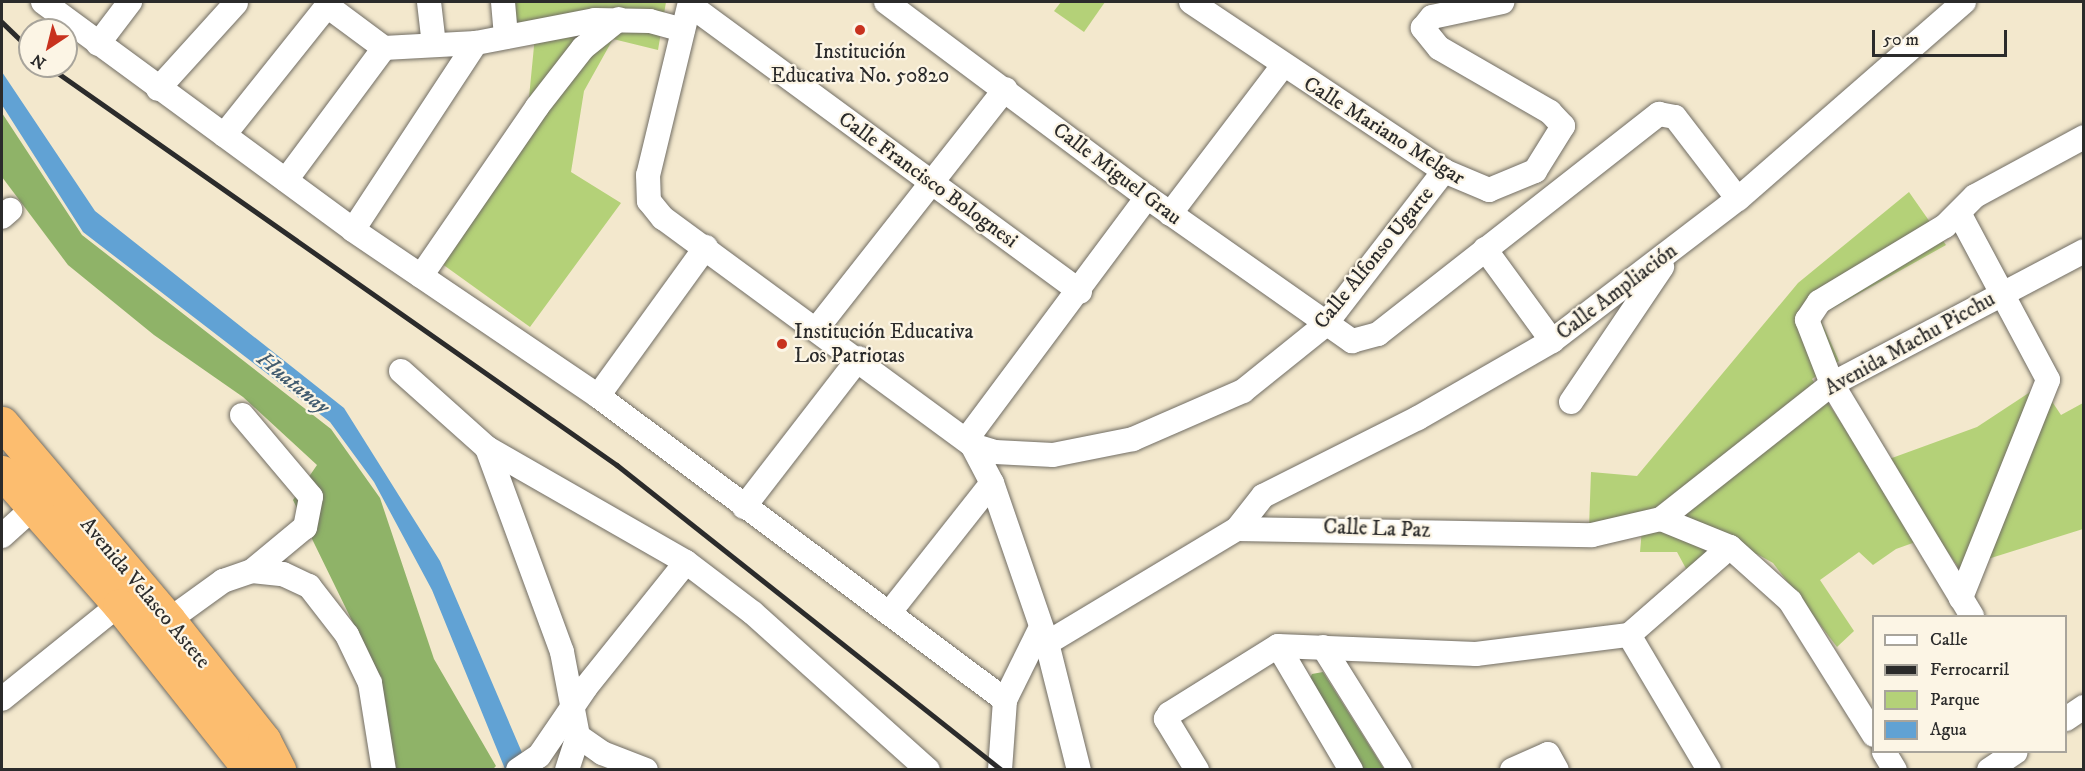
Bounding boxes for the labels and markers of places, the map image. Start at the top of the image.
marker: Institución Educativa No. 50820 [853,23,867,37]
place label: Institución Educativa No. 50820 [771,39,949,89]
place label: Institución Educativa Los Patriotas [794,319,973,369]
marker: Institución Educativa Los Patriotas [775,337,789,351]

